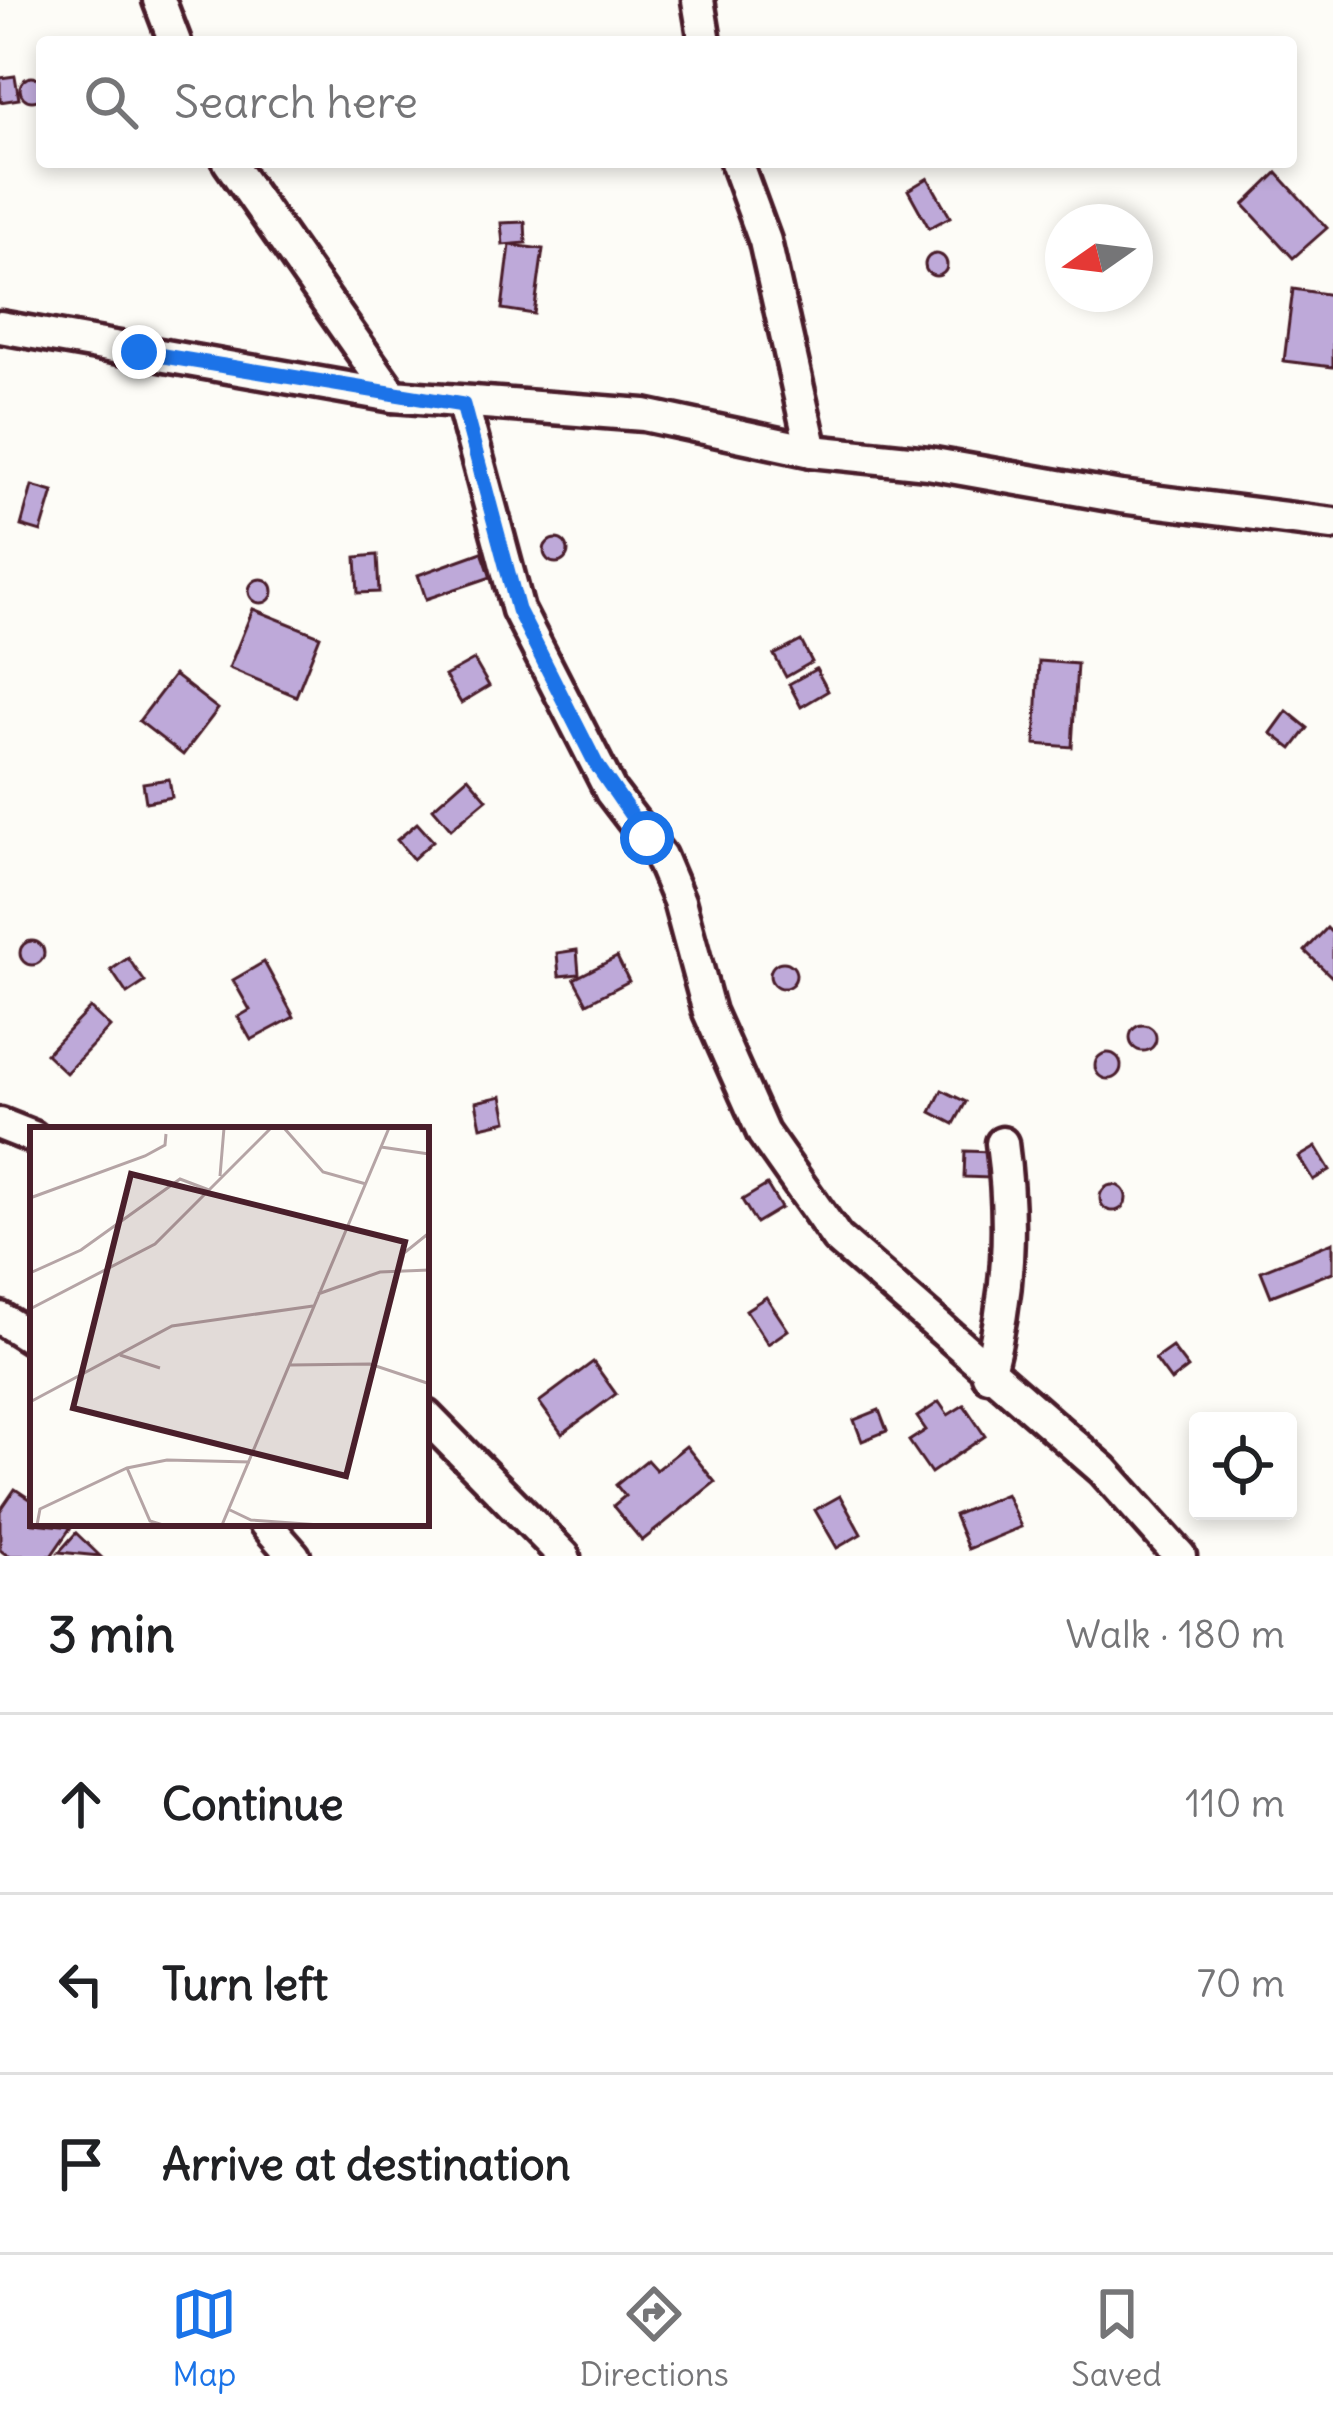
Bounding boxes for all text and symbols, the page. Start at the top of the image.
search box [36,36,1297,168]
icon: search [78,69,144,135]
text: Search here [174,74,418,130]
north arrow [1045,204,1153,312]
route end [112,325,166,379]
route start [620,811,674,865]
inset map [30,1127,429,1526]
map controls [1189,1412,1297,1520]
button: locate [1189,1412,1297,1520]
text: 3 min [48,1602,175,1666]
text: Walk · 180 m [1066,1610,1285,1659]
icon: ahead [48,1771,114,1837]
text: Continue [162,1776,344,1832]
text: 110 m [1185,1779,1285,1828]
icon: left [48,1951,114,2017]
text: Turn left [162,1956,328,2012]
text: 70 m [1197,1959,1285,2008]
icon: arrive [48,2131,114,2197]
text: Arrive at destination [162,2136,571,2192]
tab: Map [171,2281,237,2395]
tab: Directions [580,2281,729,2395]
tab: Saved [1071,2281,1162,2395]

